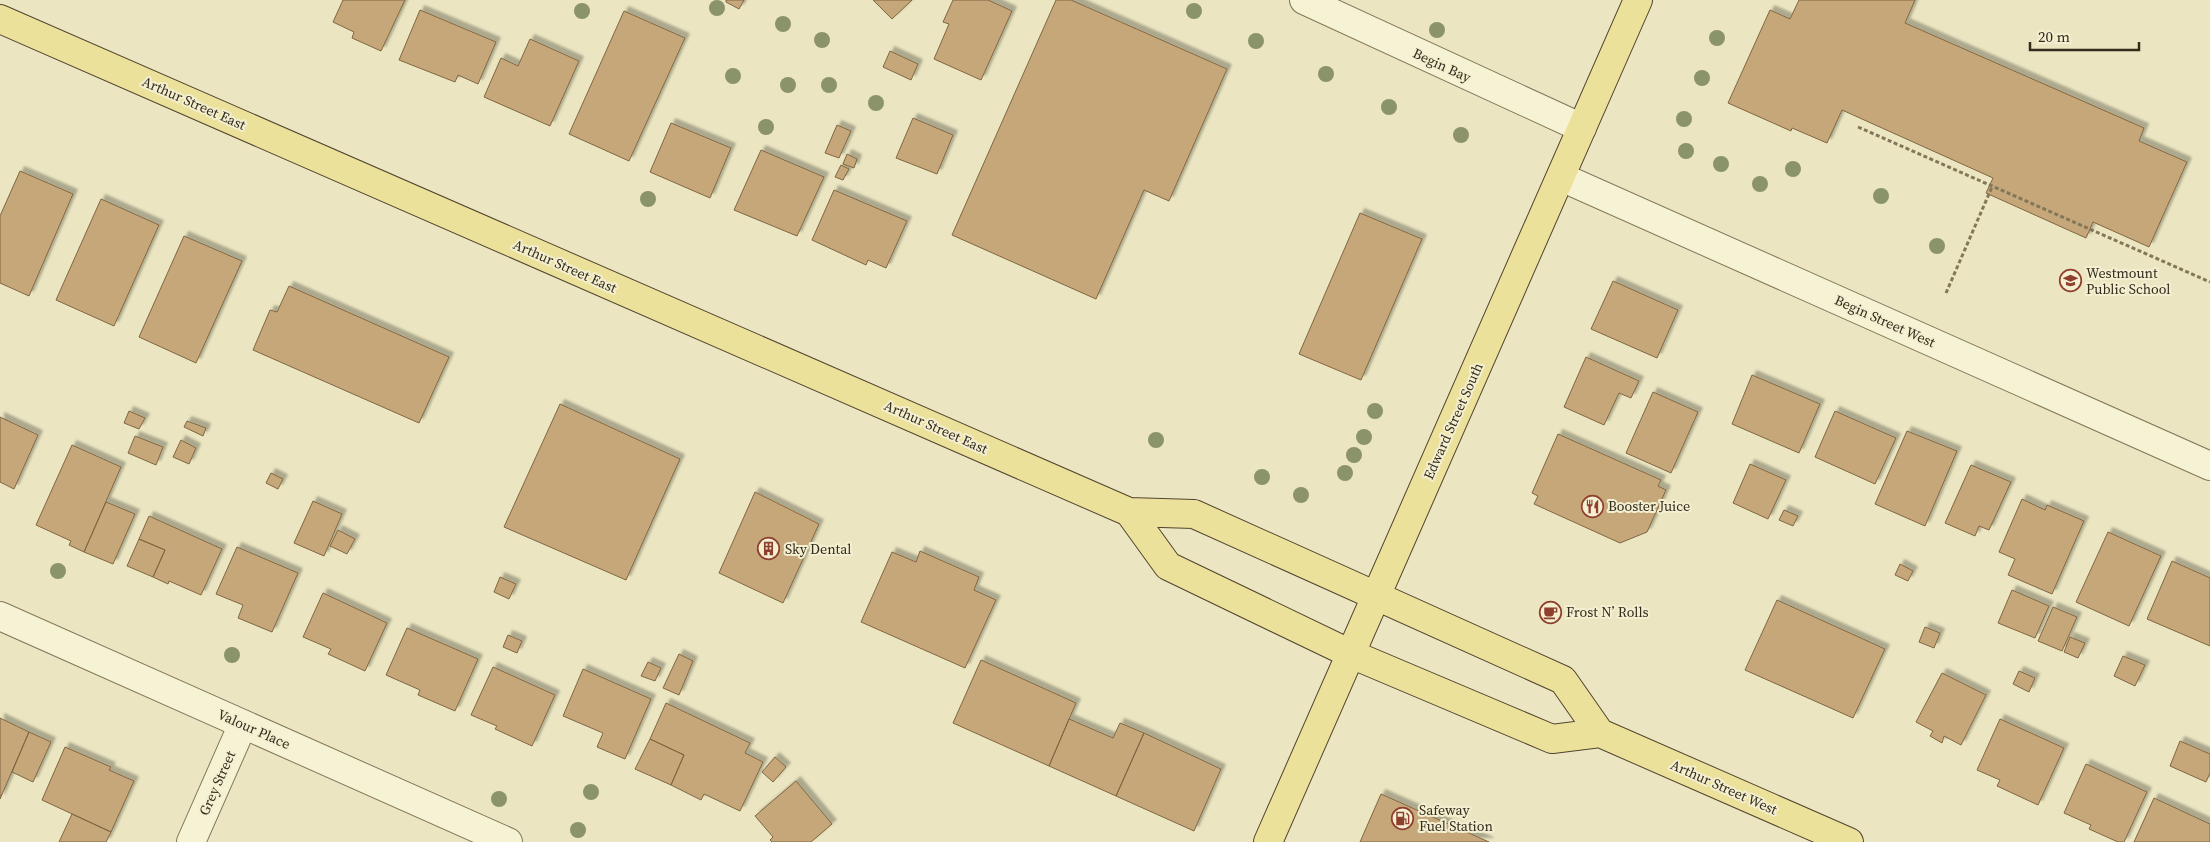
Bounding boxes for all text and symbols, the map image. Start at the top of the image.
scale bar [2030,20,2139,52]
text: 20 m [2038,26,2070,47]
street label: Begin Bay [1410,43,1475,88]
street label: Arthur Street East [139,71,249,135]
street label: Arthur Street East [510,234,620,298]
place label: Westmount Public School [2086,263,2170,299]
school or university icon: Westmount Public School [2058,269,2082,293]
street label: Begin Street West [1831,290,1939,352]
street label: Edward Street South [1418,359,1488,483]
street label: Arthur Street East [881,395,991,459]
restaurant icon: Booster Juice [1580,494,1604,518]
place label: Booster Juice [1608,496,1690,516]
building icon: Sky Dental [757,537,781,561]
place label: Sky Dental [785,539,851,559]
cafe icon: Frost N’ Rolls [1538,600,1562,624]
place label: Frost N’ Rolls [1566,602,1649,622]
street label: Valour Place [214,704,294,754]
street label: Grey Street [194,747,240,819]
street label: Arthur Street West [1667,754,1781,820]
place label: Safeway Fuel Station [1419,800,1493,836]
fuel station icon: Safeway Fuel Station [1391,806,1415,830]

